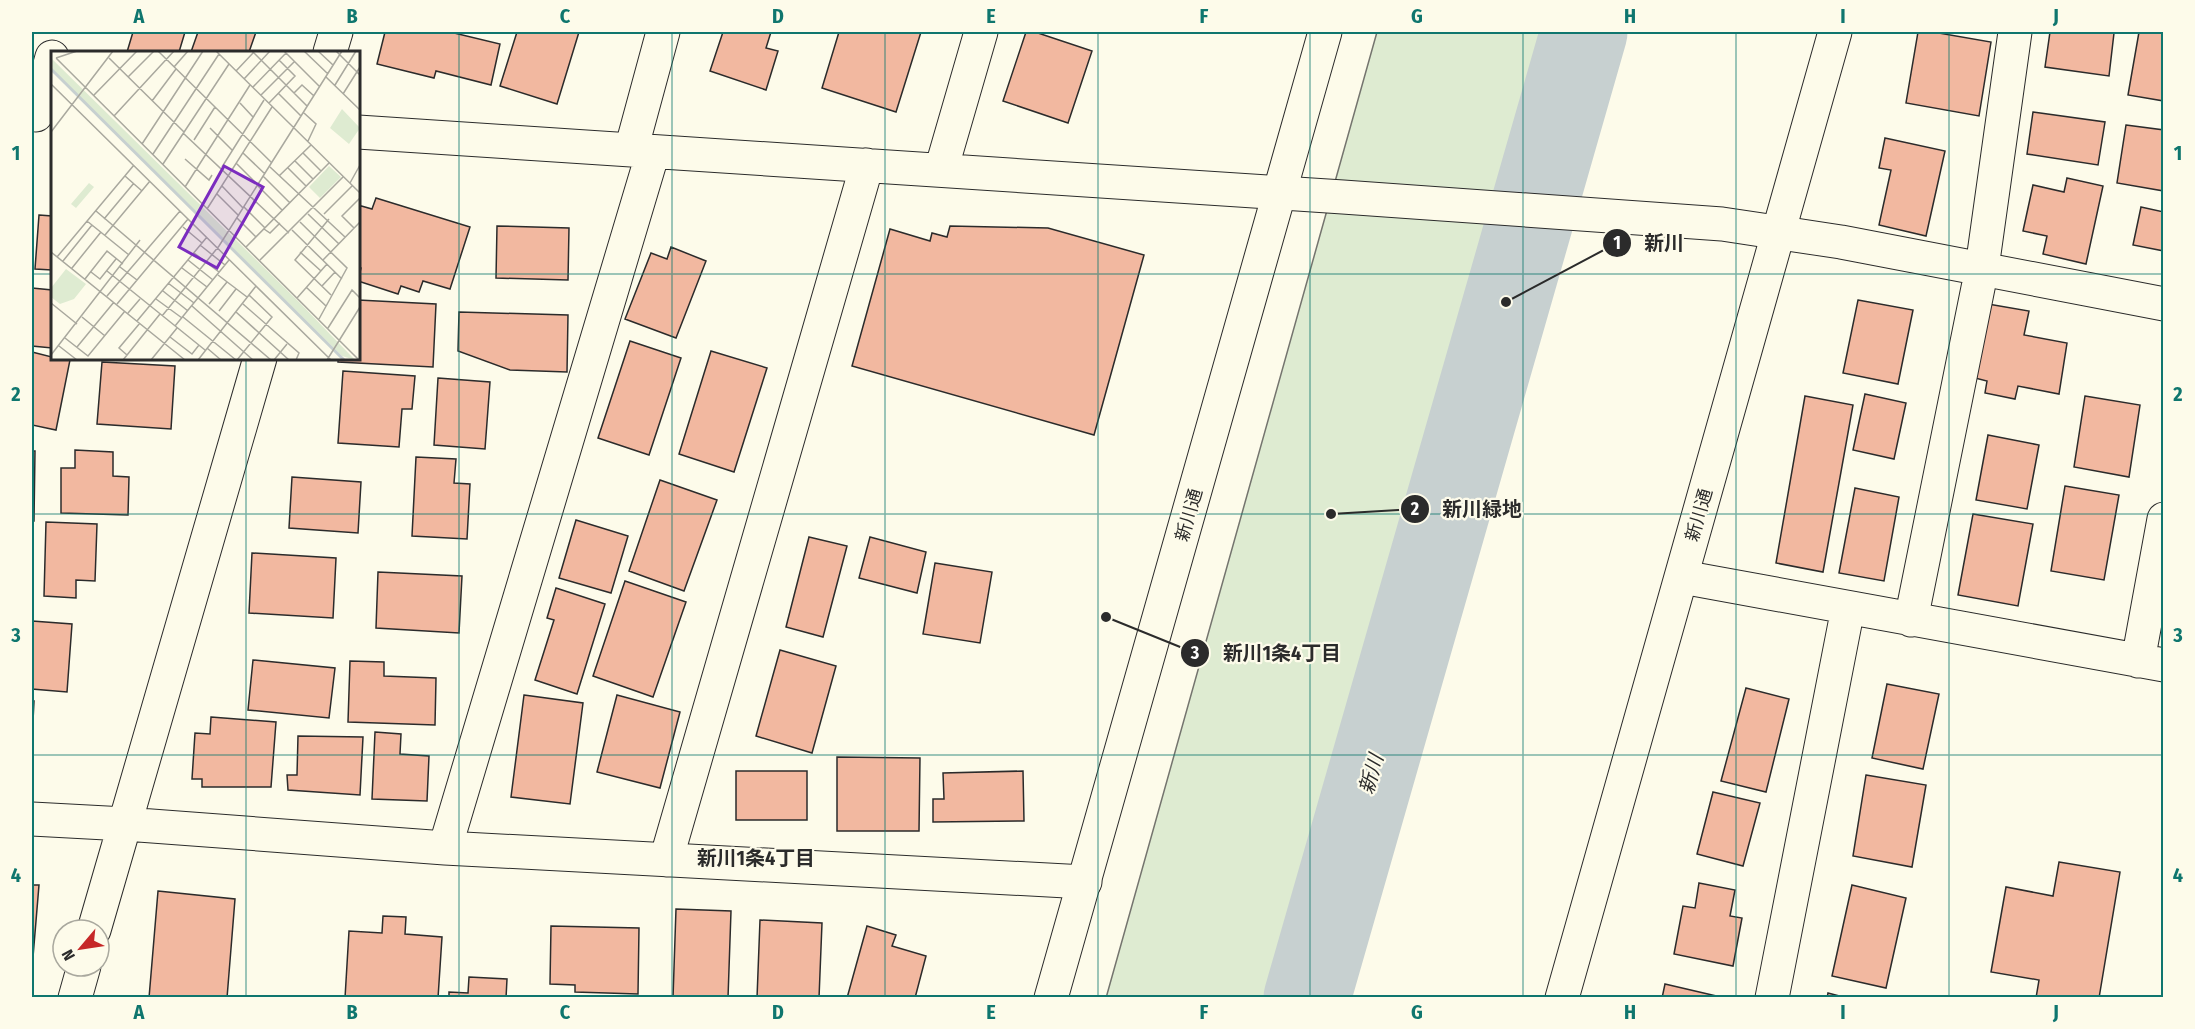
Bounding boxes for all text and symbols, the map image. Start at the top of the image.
text: A [133,4,146,28]
text: B [346,4,358,28]
text: C [560,4,571,28]
text: D [772,4,784,28]
text: E [986,4,996,28]
text: F [1200,4,1209,28]
text: G [1411,4,1423,28]
text: H [1624,4,1636,28]
text: I [1840,4,1846,28]
text: J [2052,4,2059,28]
inset map [51,51,360,360]
text: 1 [12,141,20,165]
text: 1 [2174,141,2182,165]
callout: 新川 [1602,224,1696,262]
text: 新川 [1644,231,1684,255]
text: 1 [1613,232,1621,254]
text: 2 [10,382,21,406]
text: 2 [2172,382,2183,406]
street label: 新川通 [1171,486,1207,544]
street label: 新川通 [1681,486,1717,544]
callout: 新川緑地 [1400,490,1534,528]
text: 新川緑地 [1442,497,1522,521]
text: 2 [1410,498,1419,520]
text: 3 [10,623,21,647]
text: 3 [2172,623,2183,647]
callout: 新川1条4丁目 [1180,634,1353,672]
text: 新川1条4丁目 [1223,641,1341,665]
text: 3 [1190,642,1200,664]
water label: 新川 [1354,750,1389,797]
district label: 新川1条4丁目 [697,846,815,870]
text: 4 [11,863,21,887]
text: 4 [2173,863,2183,887]
north arrow [51,918,111,978]
text: N [58,946,79,964]
text: A [133,1000,146,1024]
text: B [346,1000,358,1024]
text: C [560,1000,571,1024]
text: D [772,1000,784,1024]
text: E [986,1000,996,1024]
text: F [1200,1000,1209,1024]
text: G [1411,1000,1423,1024]
text: H [1624,1000,1636,1024]
text: I [1840,1000,1846,1024]
text: J [2052,1000,2059,1024]

